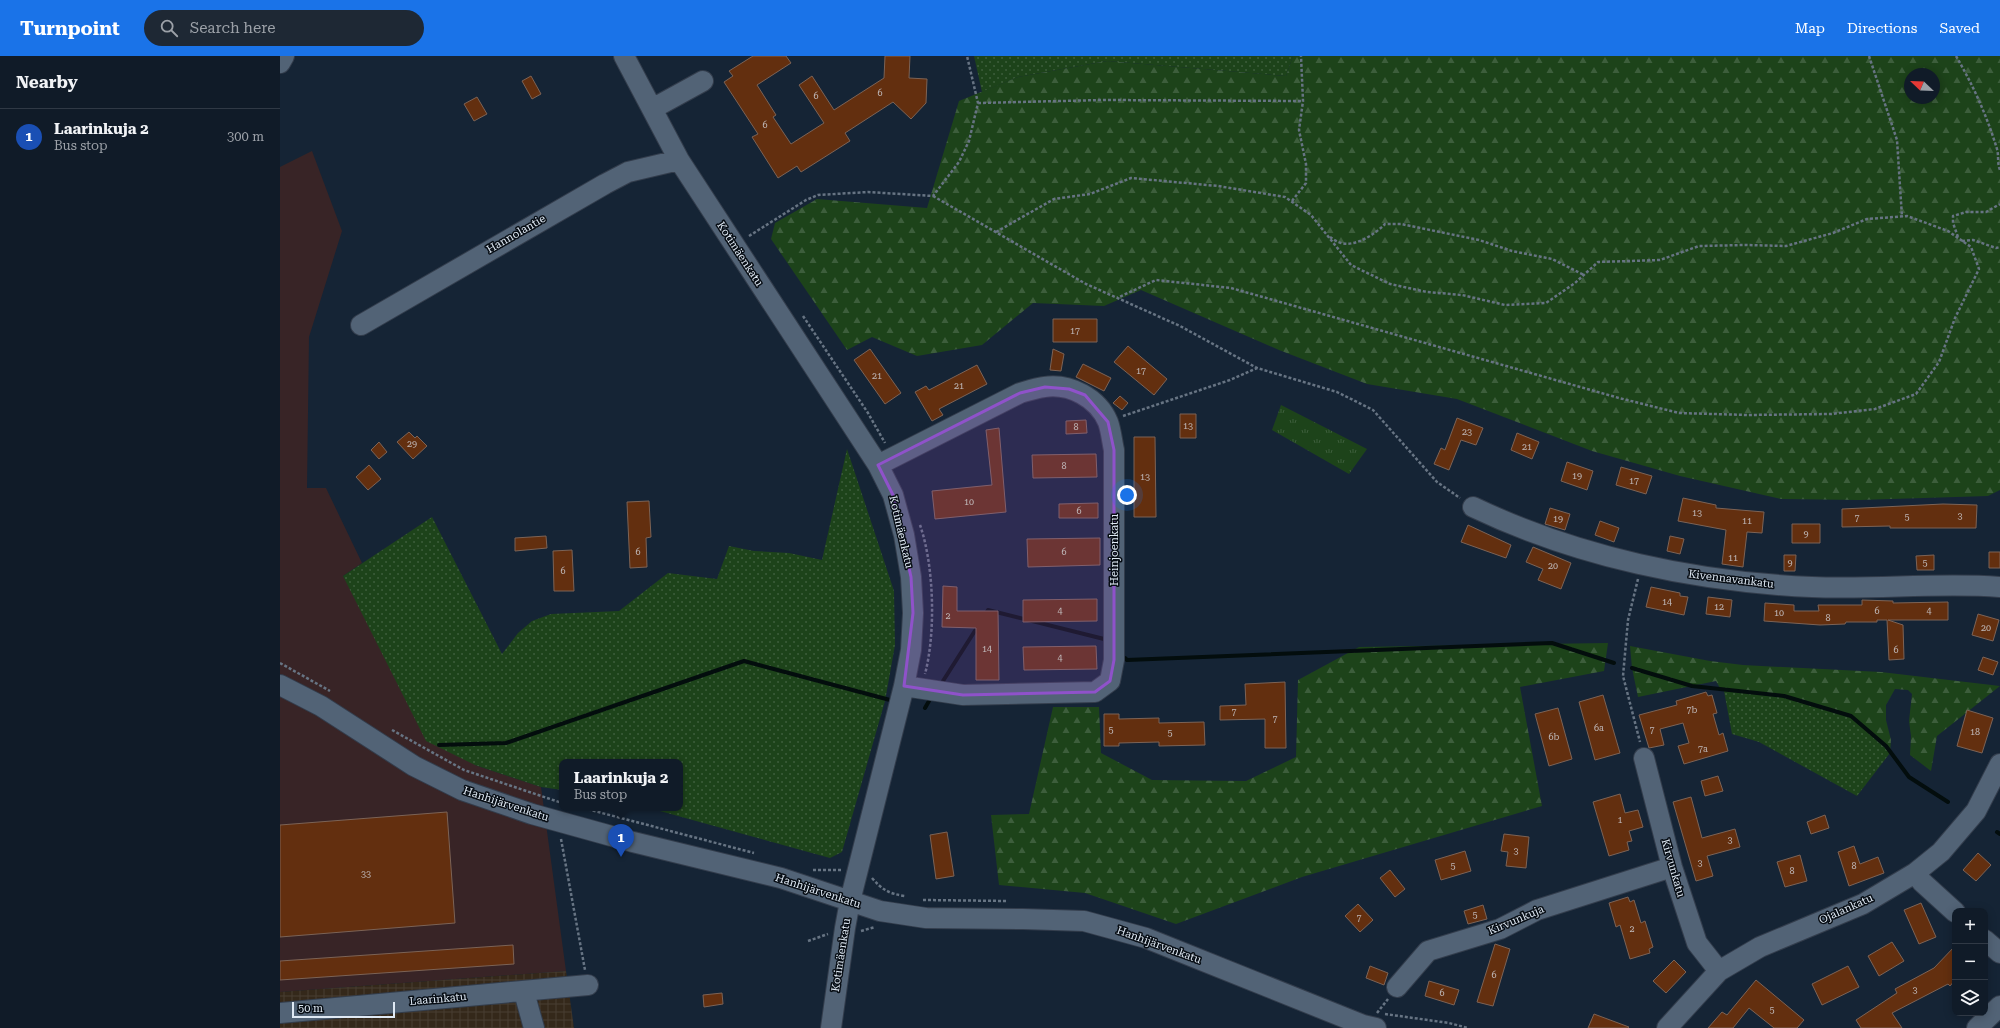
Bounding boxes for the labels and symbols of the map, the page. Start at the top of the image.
north arrow [1904,68,1940,104]
house number: 6 [877,88,883,98]
house number: 6 [813,91,819,101]
house number: 6 [762,120,768,130]
street label: Hannolantie [484,212,548,256]
street label: Kotimäenkatu [714,219,766,289]
house number: 17 [1070,326,1080,336]
house number: 17 [1136,366,1146,376]
house number: 21 [872,371,882,381]
house number: 21 [954,381,964,391]
house number: 13 [1183,421,1193,431]
house number: 8 [1073,422,1079,432]
house number: 23 [1462,427,1472,437]
house number: 29 [407,439,417,449]
house number: 21 [1522,442,1532,452]
house number: 8 [1061,461,1067,471]
house number: 19 [1572,471,1582,481]
house number: 13 [1140,472,1150,482]
house number: 17 [1629,476,1639,486]
your location [1117,485,1137,505]
street label: Kotimäenkatu [886,494,916,570]
house number: 10 [964,497,974,507]
house number: 6 [1076,506,1082,516]
house number: 13 [1692,508,1702,518]
house number: 3 [1957,511,1963,521]
house number: 5 [1904,512,1910,522]
house number: 7 [1854,513,1860,523]
street label: Heinjoenkatu [1108,514,1121,586]
house number: 19 [1553,514,1563,524]
house number: 11 [1742,516,1752,526]
house number: 9 [1803,529,1809,539]
house number: 6 [635,547,641,557]
house number: 6 [1061,547,1067,557]
house number: 11 [1728,553,1738,563]
house number: 9 [1787,558,1793,568]
house number: 5 [1922,558,1928,568]
house number: 20 [1548,561,1558,571]
house number: 6 [560,566,566,576]
street label: Kivennavankatu [1688,567,1775,591]
house number: 14 [1662,597,1672,607]
house number: 12 [1714,602,1724,612]
house number: 4 [1057,606,1063,616]
house number: 6 [1874,606,1880,616]
house number: 4 [1926,606,1932,616]
house number: 10 [1774,608,1784,618]
house number: 2 [945,611,951,621]
house number: 8 [1825,613,1831,623]
house number: 20 [1981,623,1991,633]
house number: 14 [982,644,992,654]
house number: 6 [1893,645,1899,655]
house number: 4 [1057,653,1063,663]
house number: 7b [1687,705,1698,715]
house number: 7 [1231,707,1237,717]
house number: 7 [1272,714,1278,724]
house number: 6a [1594,723,1604,733]
house number: 5 [1108,725,1114,735]
house number: 7 [1649,725,1655,735]
house number: 18 [1970,727,1980,737]
house number: 5 [1167,728,1173,738]
house number: 6b [1549,732,1560,742]
house number: 7a [1698,744,1708,754]
street label: Hanhijärvenkatu [462,784,550,824]
house number: 1 [1617,815,1623,825]
pin: 1 [608,824,634,857]
house number: 3 [1727,835,1733,845]
street label: Kirvunkatu [1658,837,1688,899]
house number: 3 [1513,846,1519,856]
house number: 3 [1697,858,1703,868]
house number: 5 [1450,861,1456,871]
house number: 8 [1851,861,1857,871]
house number: 8 [1789,866,1795,876]
house number: 33 [361,869,371,879]
street label: Hanhijärvenkatu [774,871,862,911]
street label: Ojalankatu [1817,891,1875,927]
street label: Kirvunkuja [1486,902,1546,938]
house number: 5 [1472,910,1478,920]
house number: 7 [1356,913,1362,923]
street label: Kotimäenkatu [829,917,853,993]
street label: Hanhijärvenkatu [1115,924,1203,966]
house number: 2 [1629,924,1635,934]
house number: 6 [1491,970,1497,980]
house number: 3 [1912,985,1918,995]
house number: 6 [1439,988,1445,998]
street label: Laarinkatu [409,990,467,1008]
scale bar [292,1000,395,1019]
house number: 5 [1769,1005,1775,1015]

